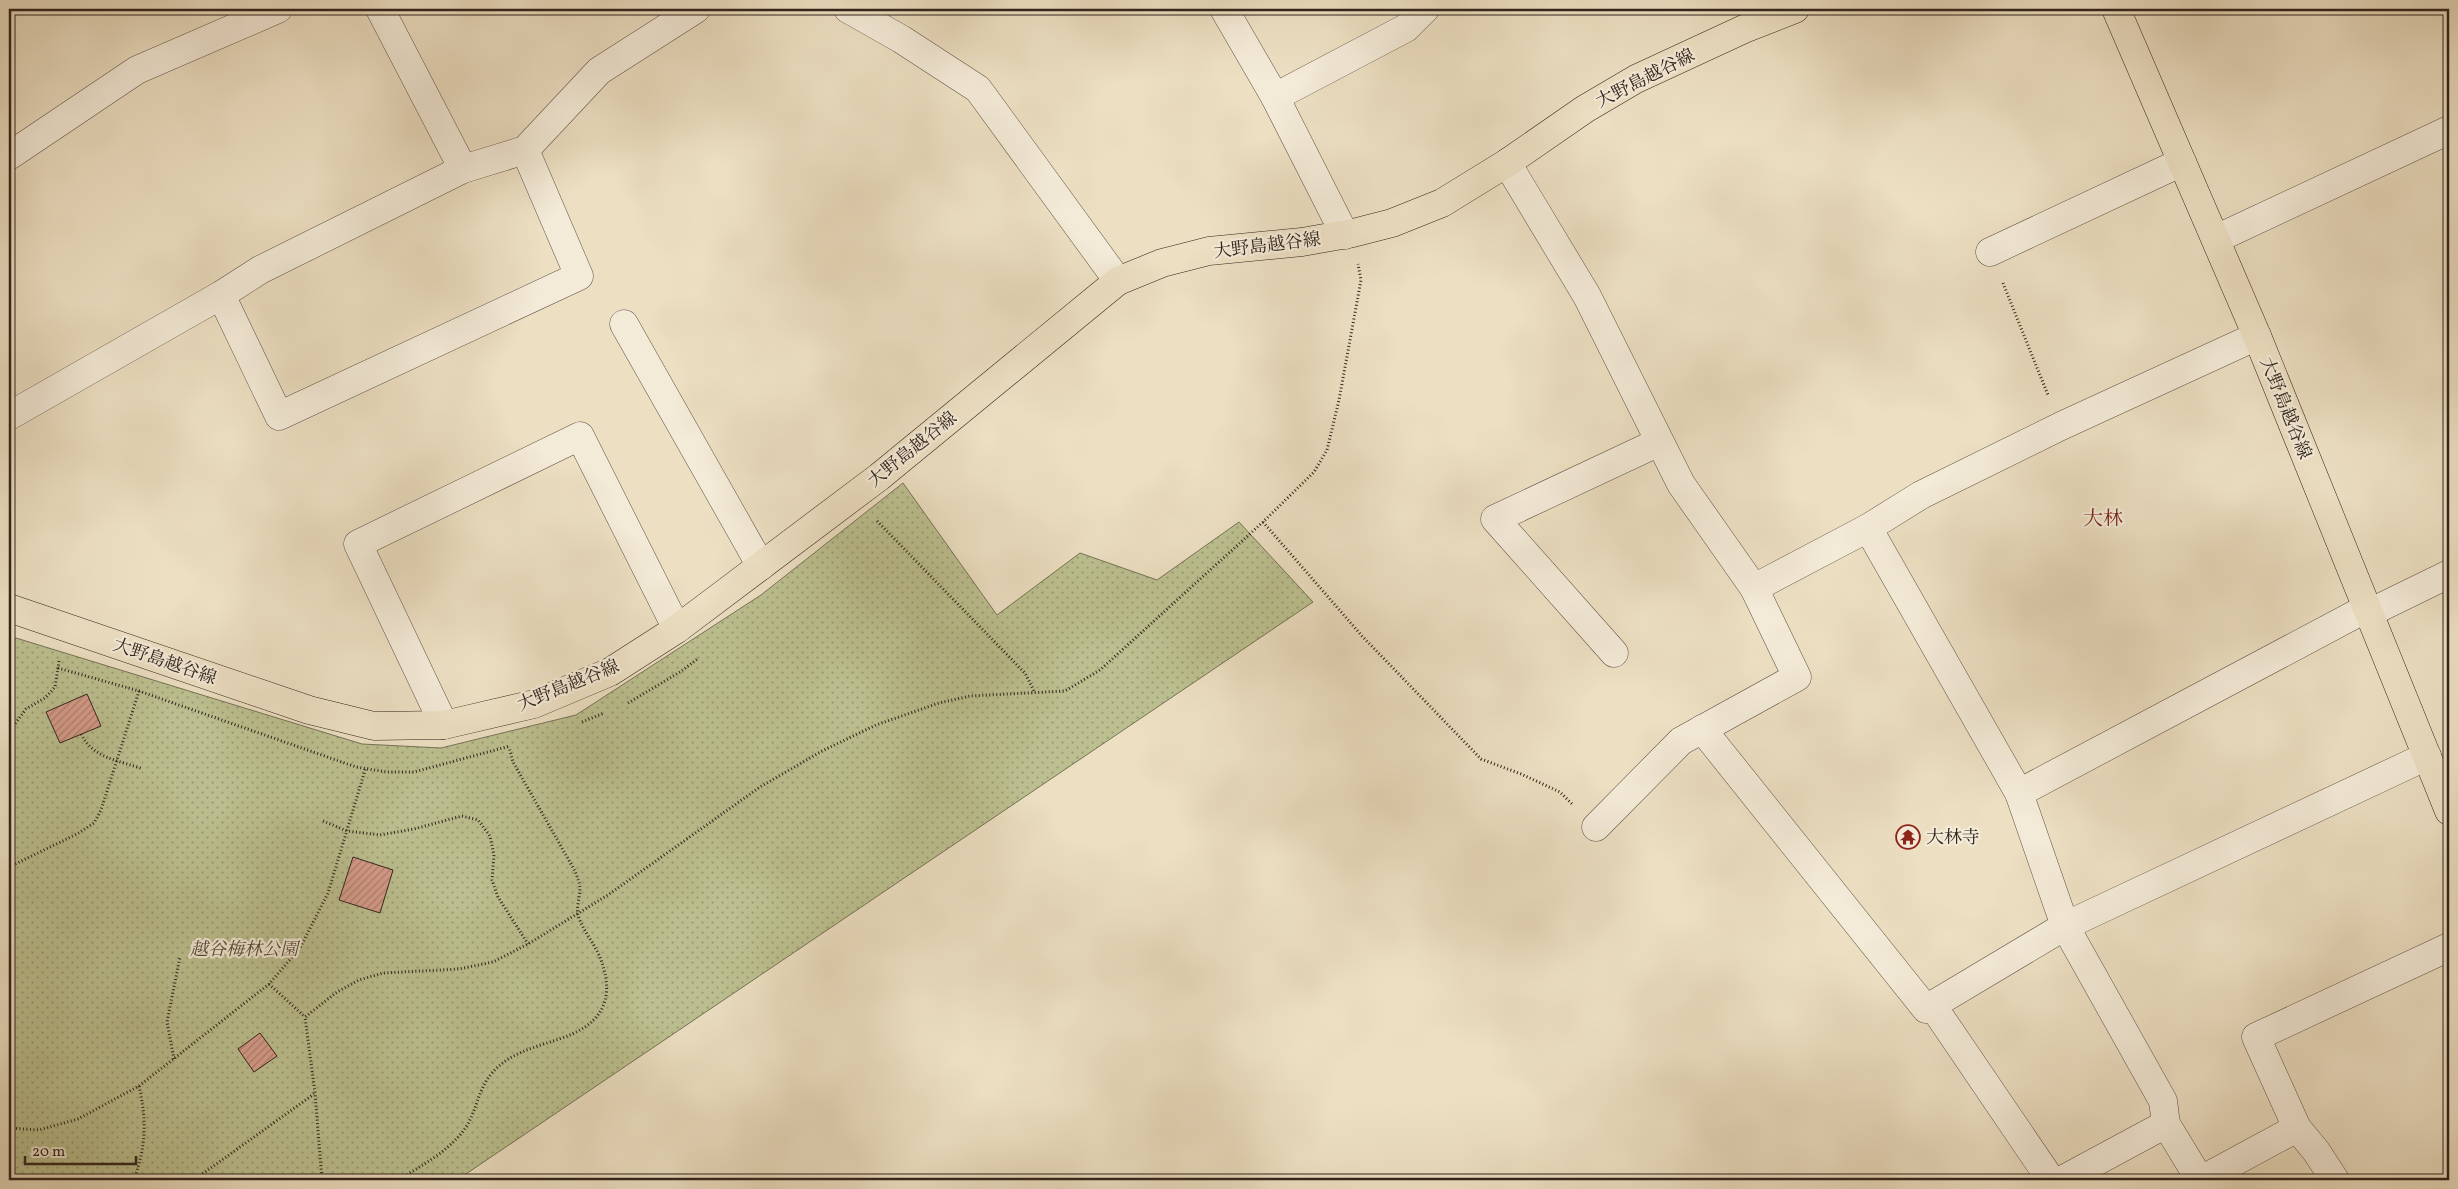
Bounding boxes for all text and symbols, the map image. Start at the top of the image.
street label: 大野島越谷線 [1592,44,1699,115]
street label: 大野島越谷線 [1212,228,1322,265]
street label: 大野島越谷線 [2253,354,2316,463]
street label: 大野島越谷線 [863,406,963,494]
district label: 大林 [2083,506,2123,534]
street label: 大野島越谷線 [109,633,220,692]
street label: 大野島越谷線 [514,655,623,718]
temple icon: 大林寺 [1895,824,1921,850]
place label: 大林寺 [1926,826,1980,851]
park label: 越谷梅林公園 [190,938,301,963]
scale bar [25,1134,136,1166]
text: 20 m [32,1142,65,1163]

